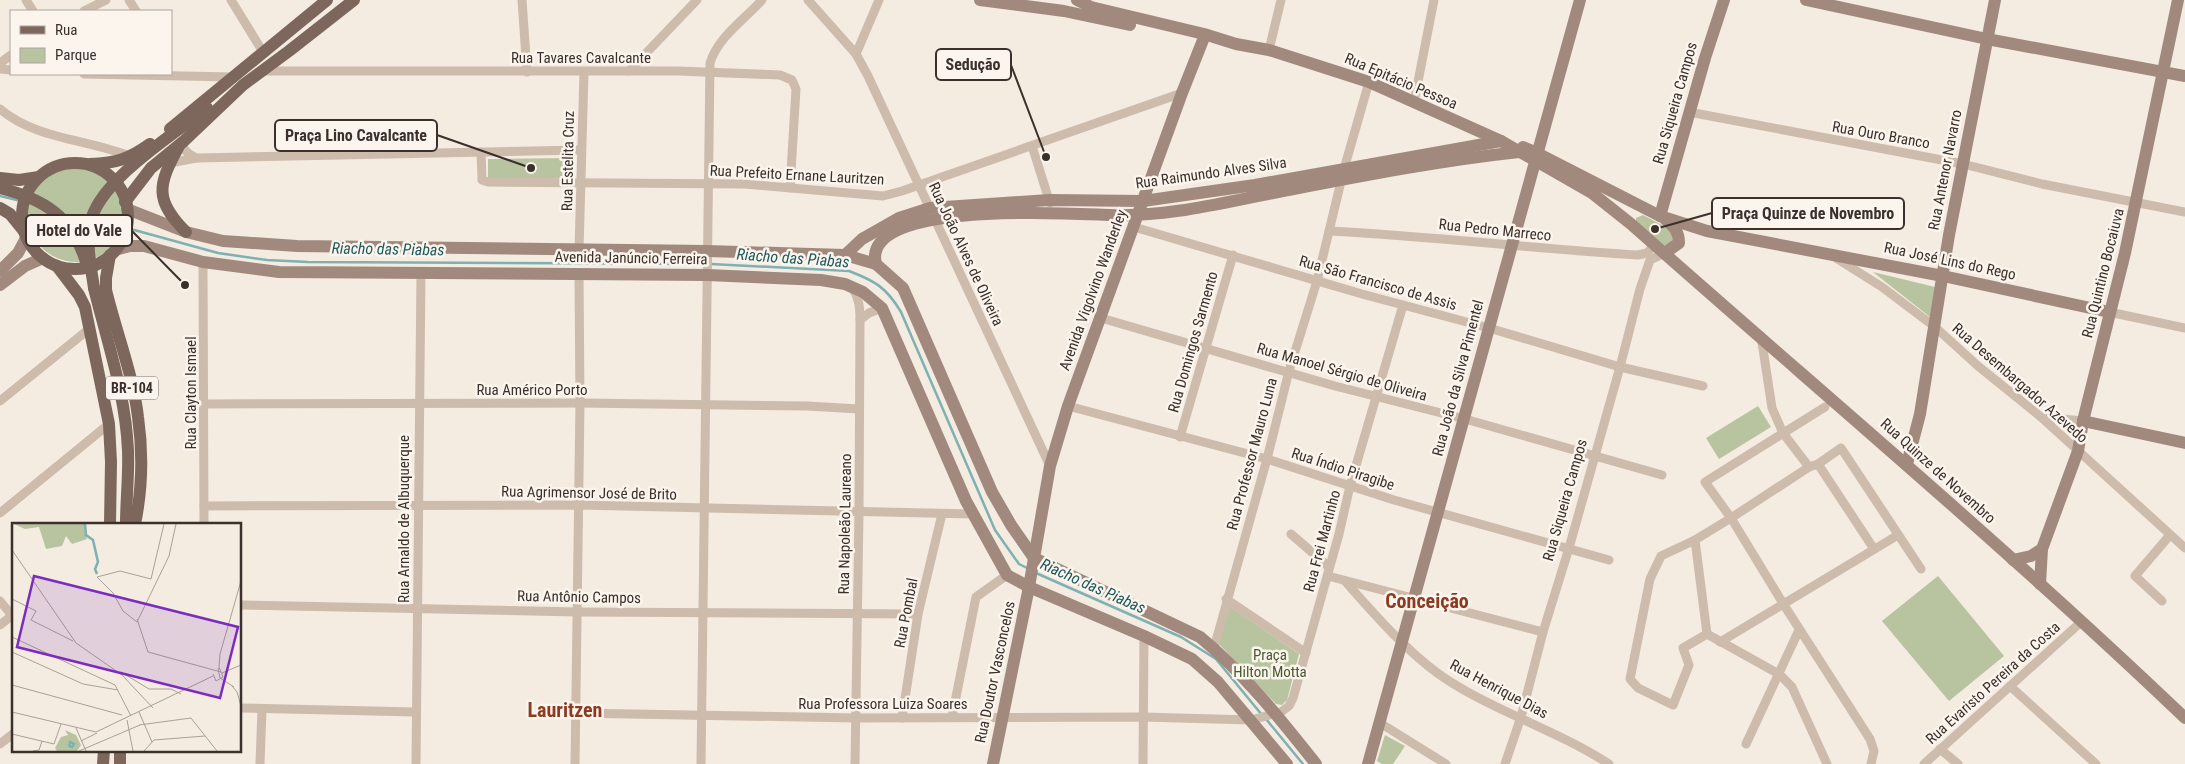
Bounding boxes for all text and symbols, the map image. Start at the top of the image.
legend [10,10,172,75]
text: Rua [55,21,77,39]
street label: Rua Siqueira Campos [1649,40,1701,166]
text: Parque [55,46,97,64]
street label: Rua Tavares Cavalcante [511,49,651,67]
callout: Sedução [936,49,1011,80]
street label: Rua Epitácio Pessoa [1342,49,1460,113]
text: Sedução [946,55,1001,74]
street label: Rua Antenor Navarro [1924,108,1966,232]
street label: Rua Estelita Cruz [558,111,578,211]
street label: Rua Ouro Branco [1831,118,1931,152]
callout: Praça Lino Cavalcante [275,120,437,151]
text: Praça Lino Cavalcante [285,126,427,145]
street label: Rua Raimundo Alves Silva [1134,153,1288,193]
street label: Rua Prefeito Ernane Lauritzen [709,161,885,189]
street label: Rua João Alves de Oliveira [925,179,1007,329]
callout: Praça Quinze de Novembro [1712,198,1904,229]
text: Praça Quinze de Novembro [1722,204,1894,223]
street label: Rua Quintino Bocaiuva [2078,206,2128,340]
street label: Avenida Vigolvino Wanderley [1055,207,1131,373]
callout: Hotel do Vale [26,215,132,246]
street label: Rua Pedro Marreco [1438,215,1552,245]
text: Hotel do Vale [36,221,122,240]
street label: Rua José Lins do Rego [1882,238,2018,284]
water label: Riacho das Piabas [331,239,445,259]
water label: Riacho das Piabas [736,245,850,271]
street label: Avenida Janúncio Ferreira [554,248,708,268]
street label: Rua São Francisco de Assis [1297,252,1459,314]
street label: Rua Domingos Sarmento [1164,269,1222,415]
street label: Rua João da Silva Pimentel [1429,298,1487,458]
street label: Rua Desembargador Azevedo [1949,319,2091,447]
street label: Rua Clayton Ismael [182,336,200,450]
street label: Rua Manoel Sérgio de Oliveira [1255,339,1429,405]
road number: BR-104 [106,376,158,399]
street label: Rua Professor Mauro Luna [1223,376,1281,532]
street label: Rua Américo Porto [476,381,588,399]
street label: Rua Quinze de Novembro [1877,415,1999,527]
street label: Rua Arnaldo de Albuquerque [395,435,413,603]
street label: Rua Siqueira Campos [1539,437,1591,563]
street label: Rua Índio Piragibe [1289,444,1397,494]
street label: Rua Napoleão Laureano [835,453,855,595]
street label: Rua Agrimensor José de Brito [501,482,677,504]
street label: Rua Frei Martinho [1300,488,1344,594]
inset map [12,523,241,752]
water label: Riacho das Piabas [1038,554,1148,618]
street label: Rua Pombal [890,576,922,650]
street label: Rua Antônio Campos [517,587,641,607]
district label: Conceição [1385,589,1469,613]
street label: Rua Doutor Vasconcelos [971,599,1019,745]
street label: Rua Evaristo Pereira da Costa [1922,618,2064,748]
park label: Praça Hilton Motta [1233,646,1307,681]
street label: Rua Henrique Dias [1447,656,1551,723]
street label: Rua Professora Luiza Soares [798,695,968,713]
district label: Lauritzen [528,698,602,722]

